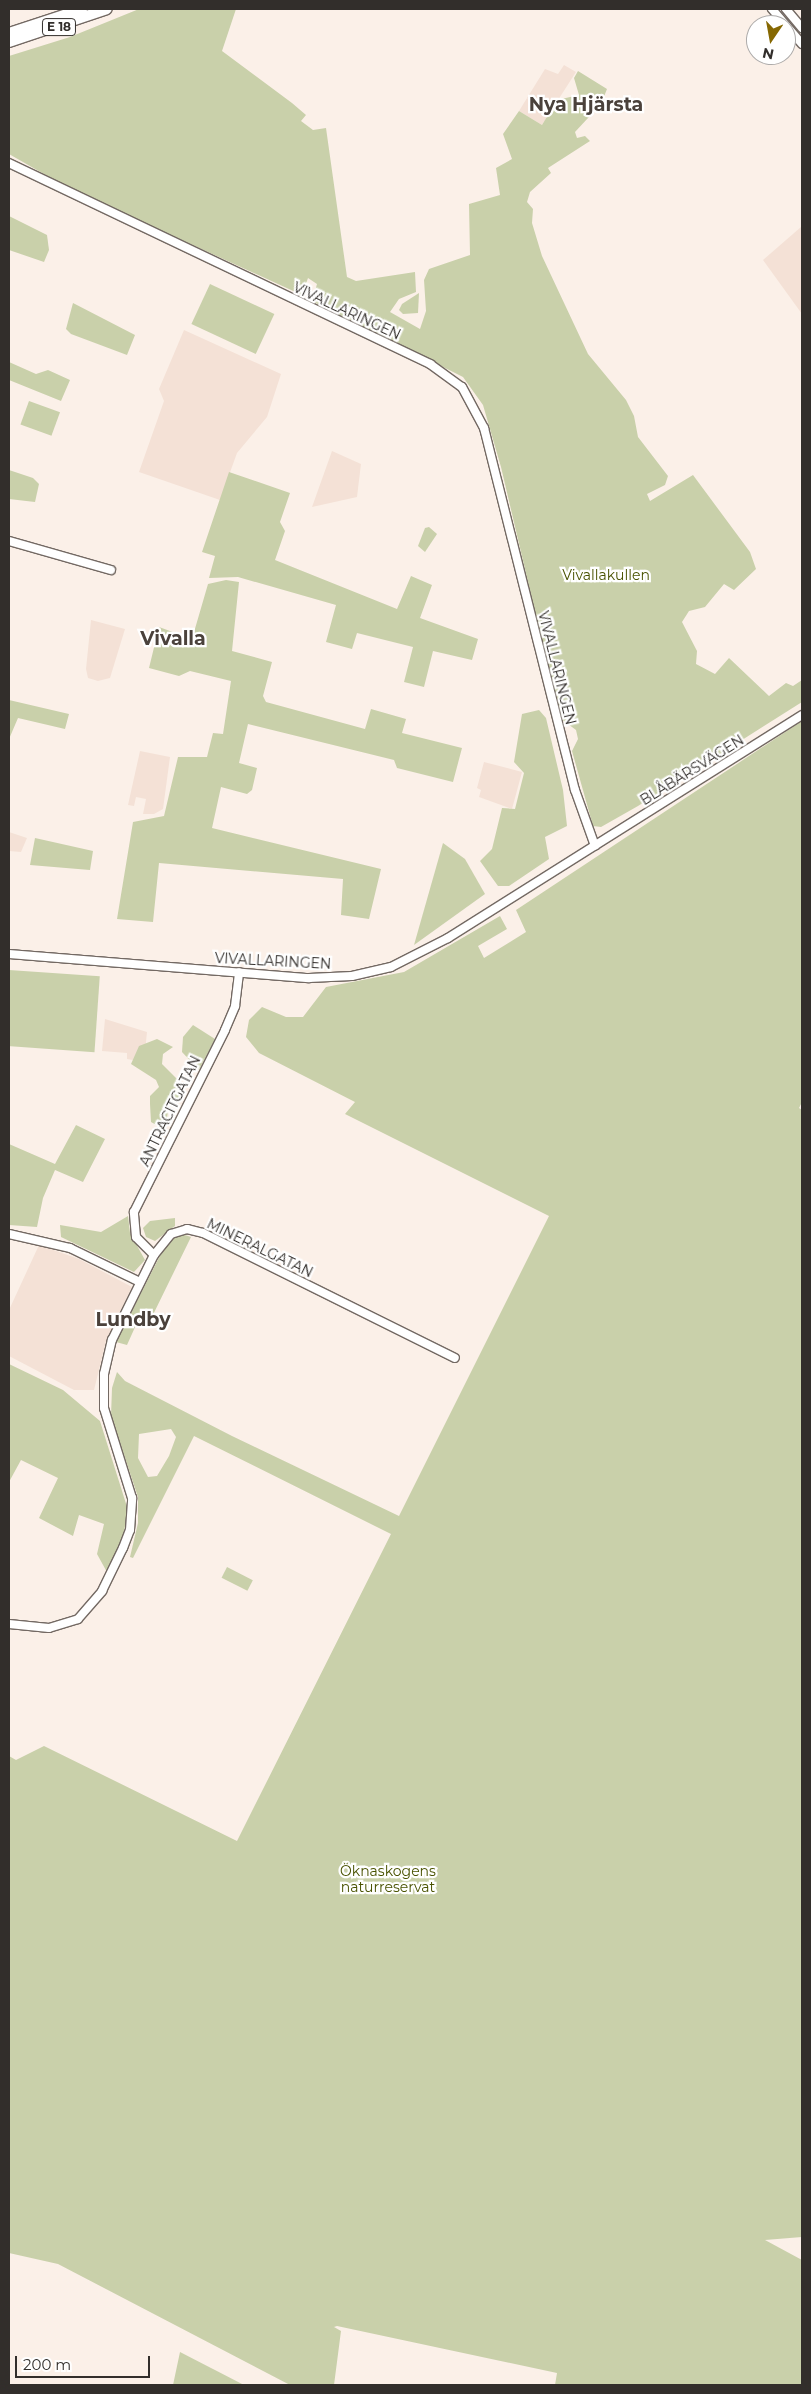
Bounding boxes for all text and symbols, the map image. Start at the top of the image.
north arrow [746,15,796,65]
road number: E 18 [42,18,76,36]
text: N [761,44,775,64]
district label: Nya Hjärsta [529,94,643,116]
street label: VIVALLARINGEN [291,279,403,343]
park label: Vivallakullen [562,567,650,583]
street label: VIVALLARINGEN [535,609,579,727]
district label: Vivalla [140,628,206,650]
street label: BLÅBÄRSVÄGEN [637,731,747,809]
street label: VIVALLARINGEN [214,950,332,972]
street label: ANTRACITGATAN [136,1053,204,1169]
street label: MINERALGATAN [204,1215,316,1281]
district label: Lundby [96,1309,170,1331]
park label: Öknaskogens naturreservat [340,1863,436,1895]
scale bar [18,2346,152,2378]
text: 200 m [23,2355,71,2374]

